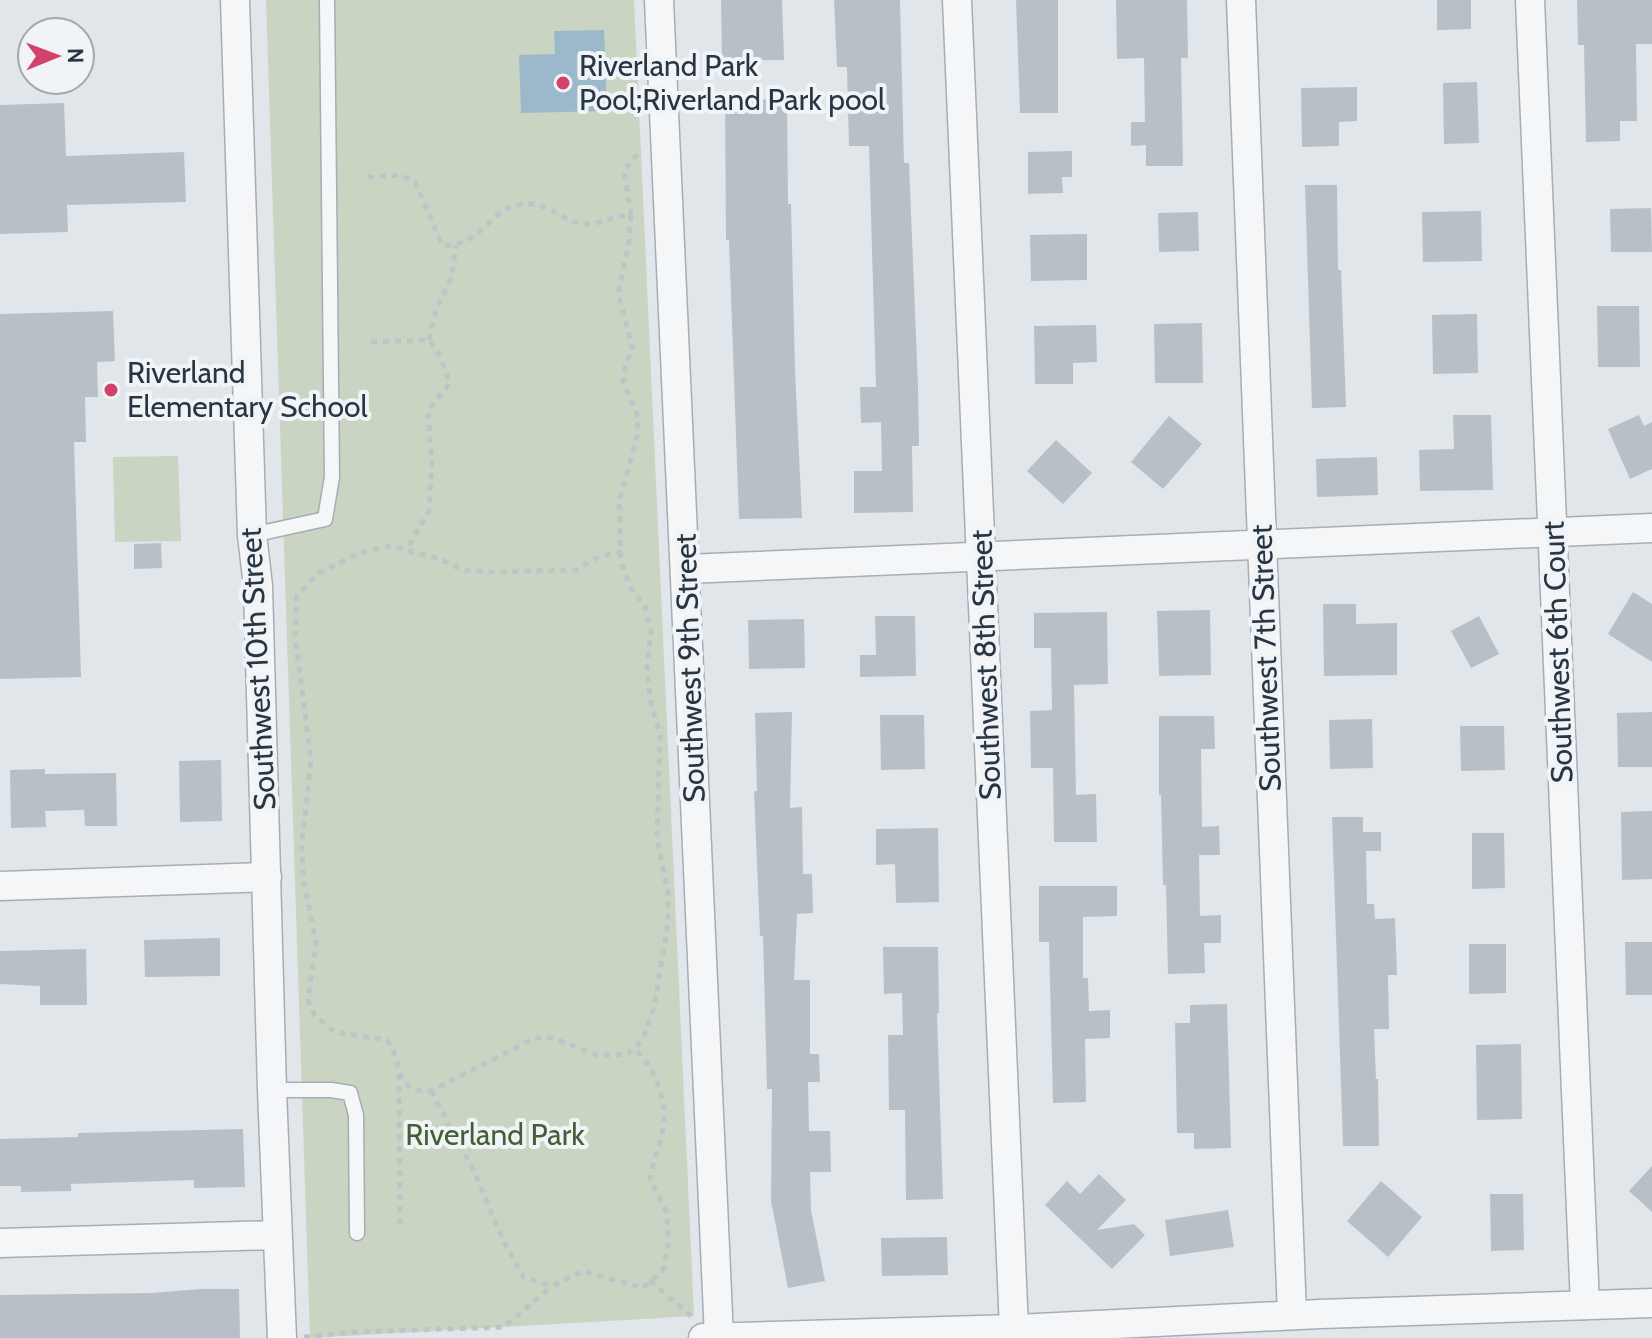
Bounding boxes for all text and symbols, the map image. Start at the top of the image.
north arrow [16,16,96,96]
place label: Riverland Park Pool;Riverland Park pool [579,47,885,118]
text: N [62,48,89,64]
marker: Riverland Park Pool;Riverland Park pool [554,74,572,92]
place label: Riverland Elementary School [127,354,367,425]
marker: Riverland Elementary School [102,381,120,399]
street label: Southwest 6th Court [1534,520,1581,784]
street label: Southwest 7th Street [1242,524,1289,792]
street label: Southwest 10th Street [232,527,283,811]
street label: Southwest 8th Street [962,529,1009,801]
street label: Southwest 9th Street [666,533,713,803]
park label: Riverland Park [405,1116,585,1153]

